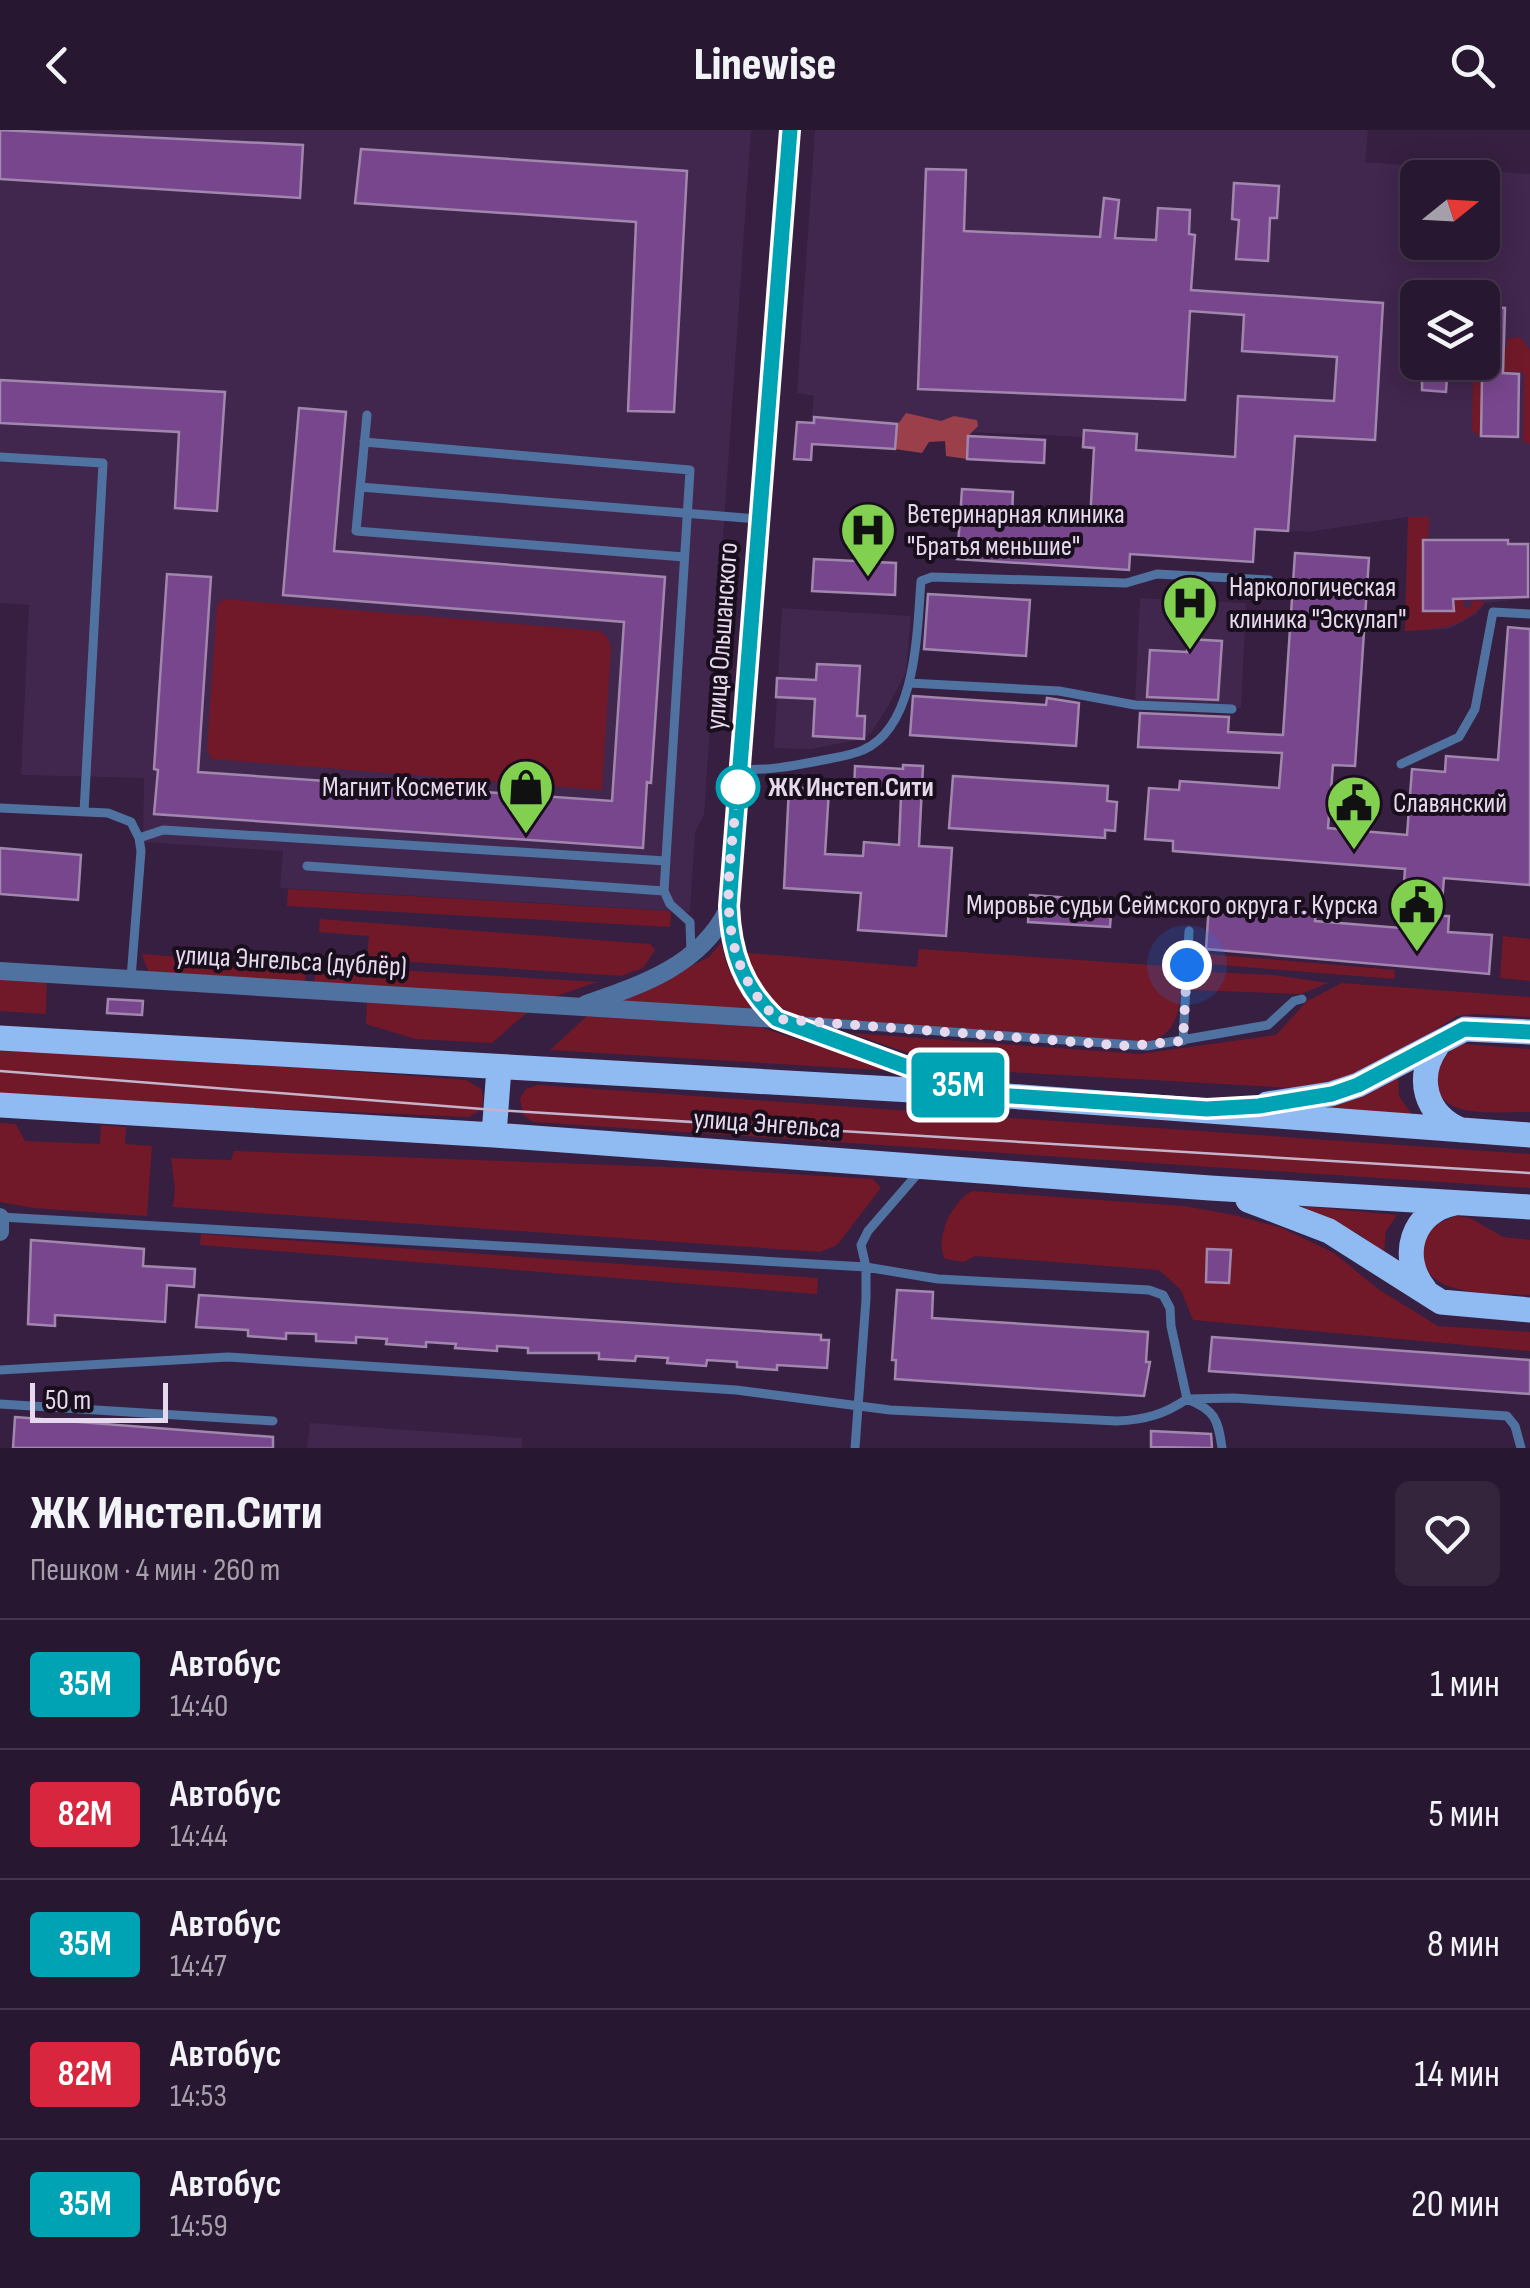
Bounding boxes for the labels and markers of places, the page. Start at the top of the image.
place label: Ветеринарная клиника "Братья меньшие" [907,498,1125,563]
hospital icon: Ветеринарная клиника "Братья меньшие" [838,500,898,579]
place label: Наркологическая клиника "Эскулап" [1229,571,1406,636]
hospital icon: Наркологическая клиника "Эскулап" [1160,573,1220,652]
shop icon: Магнит Косметик [496,757,556,836]
marker: ЖК Инстеп.Сити [717,766,759,808]
place label: Магнит Косметик [322,771,487,804]
place label: ЖК Инстеп.Сити [768,771,934,804]
public building icon: Славянский [1324,773,1384,852]
place label: Славянский [1393,787,1507,820]
public building icon: Мировые судьи Сеймского округа г. Курска [1387,875,1447,954]
place label: Мировые судьи Сеймского округа г. Курска [966,889,1378,922]

